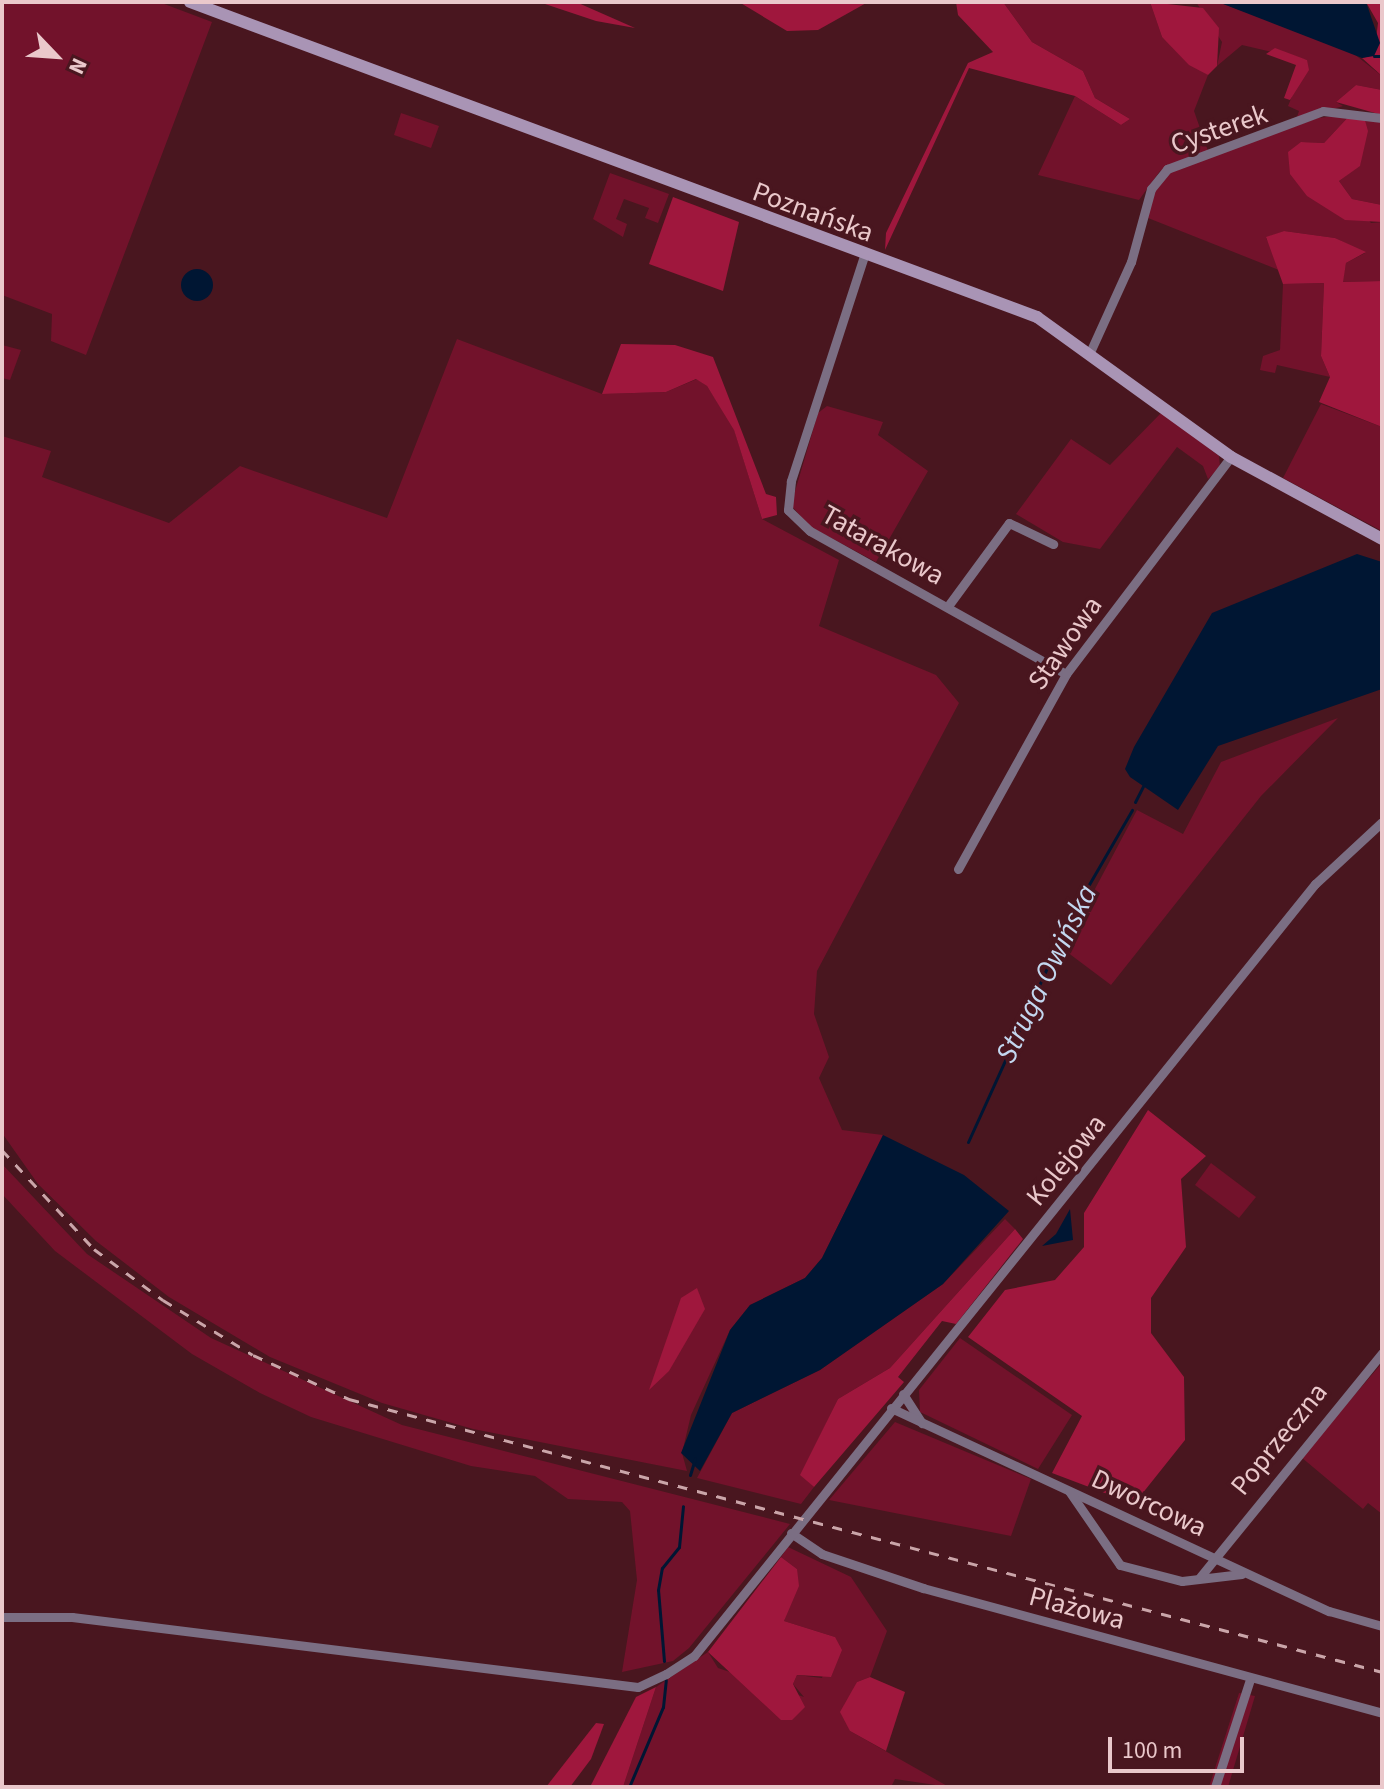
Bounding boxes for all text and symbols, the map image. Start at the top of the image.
north arrow [16,16,96,96]
text: N [60,53,95,80]
street label: Cysterek [1166,97,1272,161]
street label: Poznańska [748,175,878,249]
street label: Tatarakowa [816,498,950,592]
street label: Stawowa [1021,590,1109,696]
water label: Struga Owińska [988,879,1106,1069]
street label: Kolejowa [1019,1107,1113,1213]
street label: Poprzeczna [1223,1376,1335,1502]
street label: Dworcowa [1086,1462,1212,1544]
street label: Plażowa [1025,1579,1129,1637]
scale bar [1112,1721,1248,1771]
text: 100 m [1122,1733,1182,1768]

